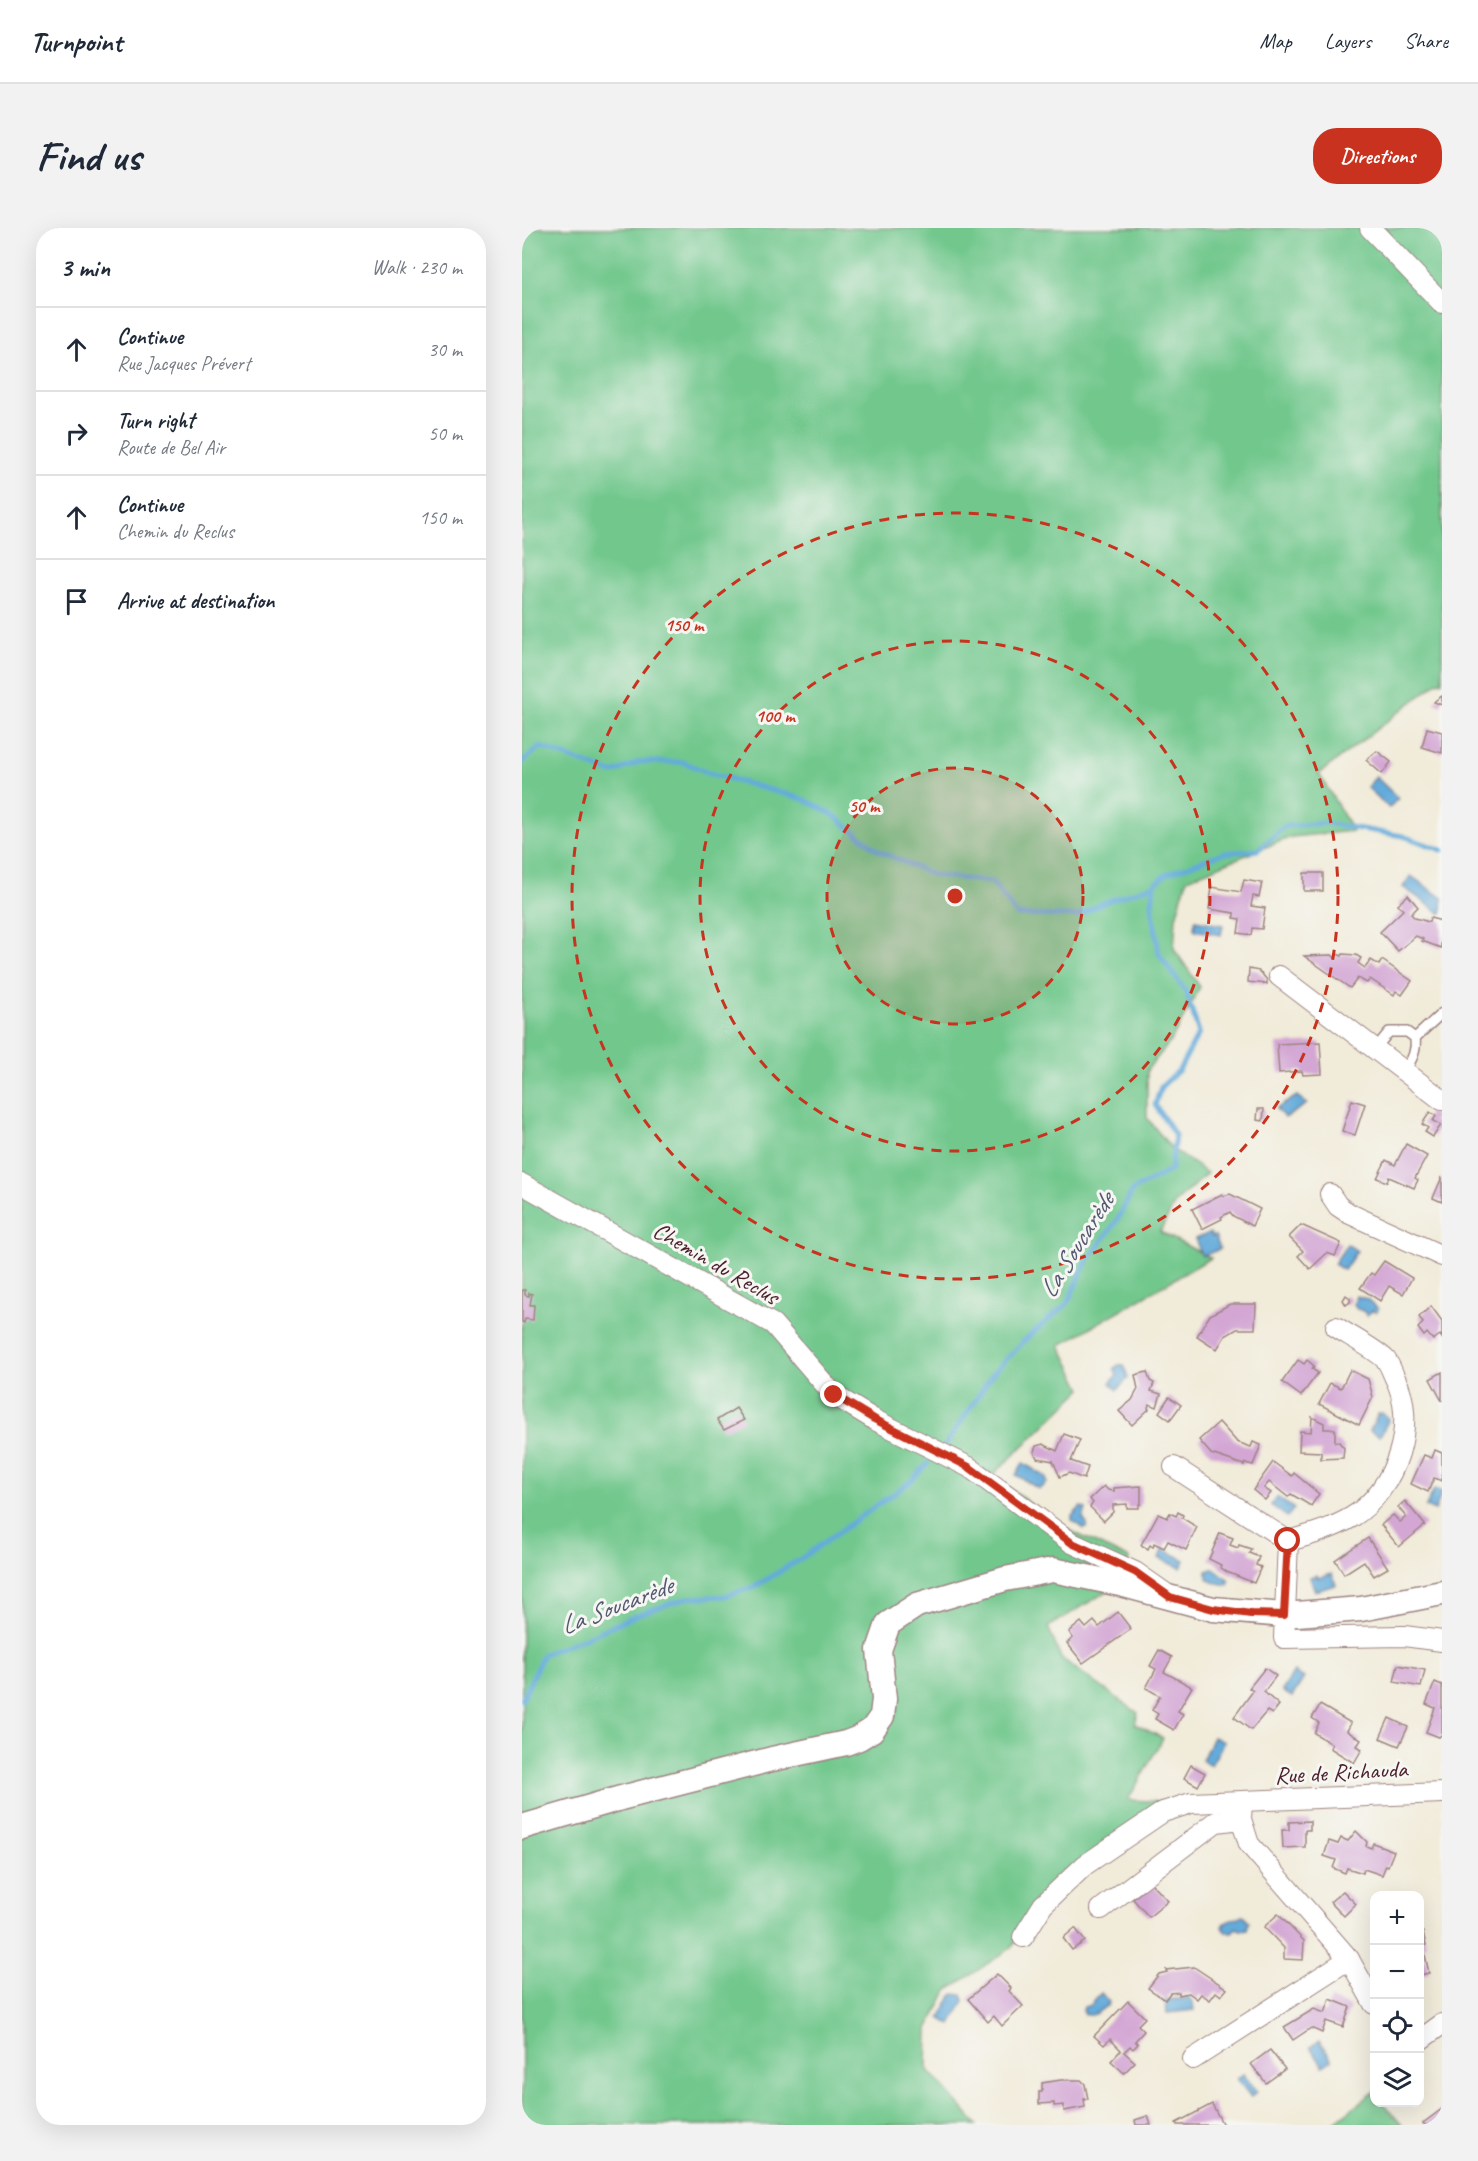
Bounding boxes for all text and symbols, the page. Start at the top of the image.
text: Turnpoint [30,24,122,59]
text: Map [1259,28,1292,54]
text: Layers [1325,28,1371,54]
text: Share [1404,28,1448,54]
button: Directions [1313,128,1442,184]
text: Find us [36,130,141,183]
text: 3 min [60,251,110,284]
text: Walk · 230 m [372,255,462,280]
text: Continue [117,323,183,351]
icon: ahead [60,333,93,366]
text: 30 m [428,337,462,362]
text: Rue Jacques Prévert [117,351,250,376]
text: Turn right [117,407,194,435]
icon: right [60,417,93,450]
text: 50 m [428,421,462,446]
text: Route de Bel Air [117,435,225,460]
text: Continue [117,491,183,519]
icon: ahead [60,501,93,534]
text: 150 m [419,505,462,530]
text: Chemin du Reclus [117,519,234,544]
icon: arrive [60,585,93,618]
text: Arrive at destination [117,587,274,615]
text: 150 m [665,614,705,636]
text: 100 m [756,705,796,727]
text: 50 m [849,795,881,817]
centre of rings [945,886,965,906]
water label: La Soucarède [1031,1183,1124,1304]
street label: Chemin du Reclus [648,1215,787,1312]
route end [820,1381,846,1407]
route start [1274,1527,1300,1553]
water label: La Soucarède [556,1567,681,1642]
street label: Rue de Richauda [1274,1753,1410,1790]
map controls [1370,1891,1424,2107]
button: + [1370,1891,1424,1945]
button: − [1370,1945,1424,1999]
button: locate [1370,1999,1424,2053]
button: layers [1370,2053,1424,2107]

